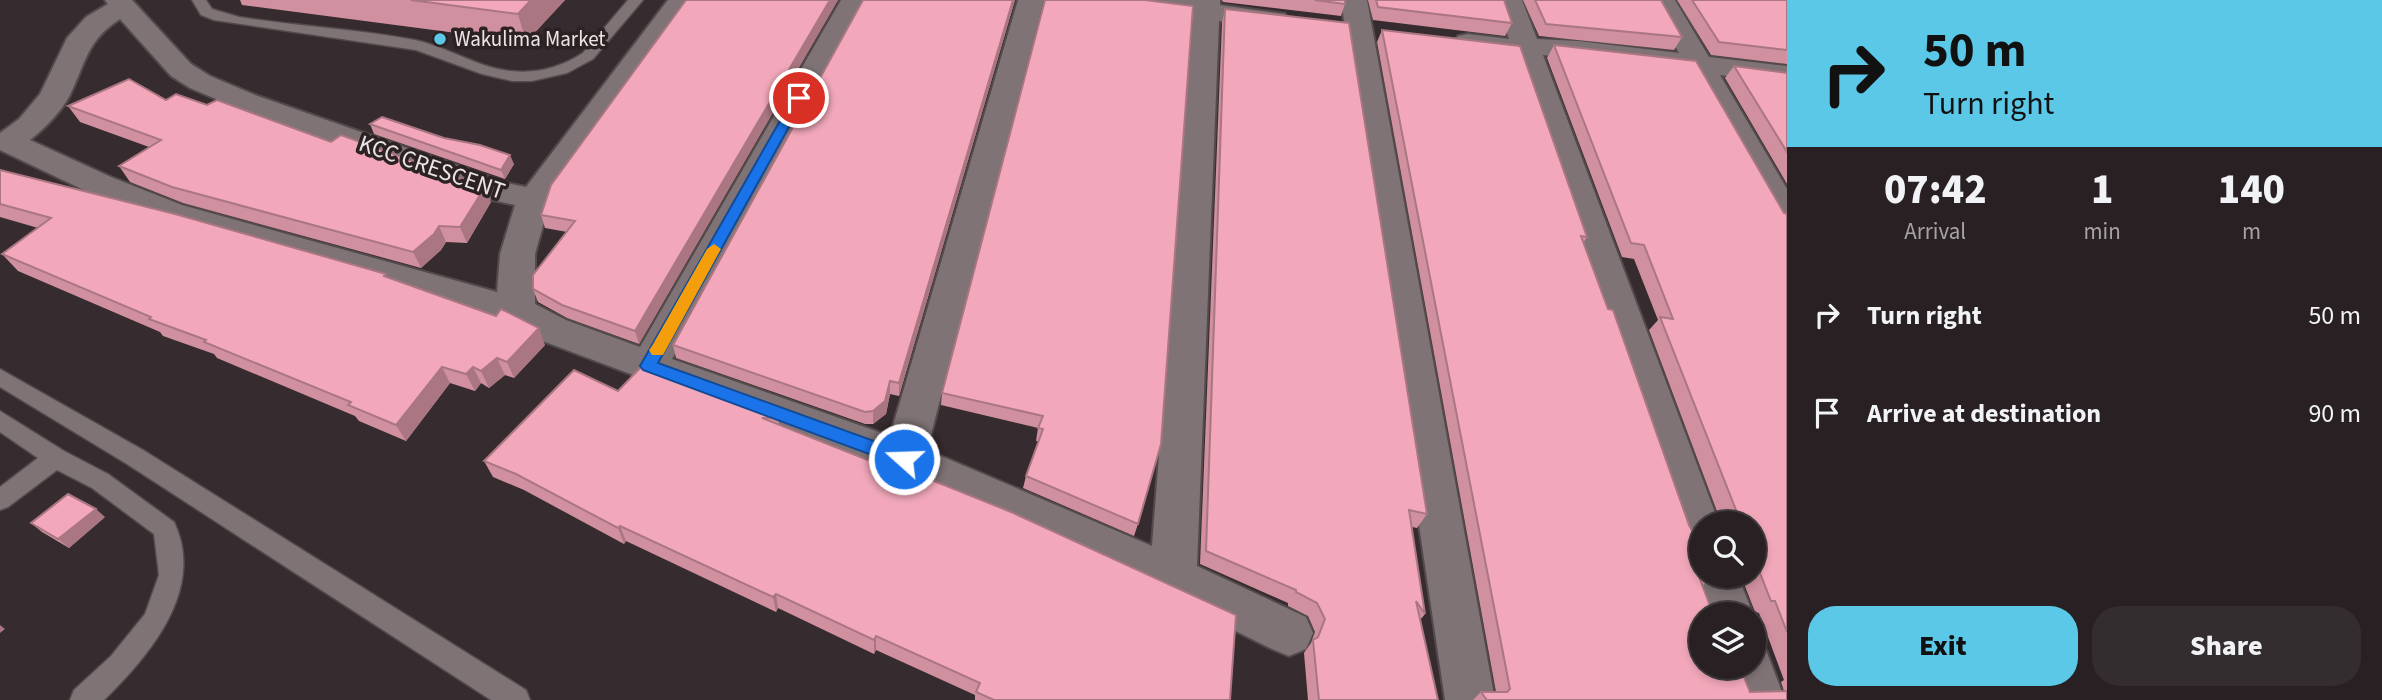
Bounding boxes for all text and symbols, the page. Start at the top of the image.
text: 50 m [1923,16,2027,86]
place label: Wakulima Market [454,24,605,54]
icon: right [1808,28,1899,119]
marker: Wakulima Market [432,31,448,47]
pin [769,68,829,128]
icon: arrive [780,79,818,117]
text: Turn right [1923,81,2054,127]
street label: KCC CRESCENT [354,126,510,209]
text: 07:42 [1884,160,1987,220]
text: 1 [2091,160,2113,220]
text: 140 [2218,160,2285,220]
text: Arrival [1904,215,1966,248]
text: min [2084,215,2121,248]
text: m [2242,215,2261,248]
icon: right [1808,296,1846,334]
text: Turn right [1867,297,1982,334]
text: 50 m [2308,297,2361,334]
icon: arrive [1808,394,1846,432]
text: Arrive at destination [1867,395,2101,432]
text: 90 m [2308,395,2361,432]
position arrow [867,422,941,496]
map controls [1689,511,1766,679]
button: search [1689,511,1766,588]
button: layers [1689,602,1766,679]
button: Exit [1808,606,2078,686]
button: Share [2092,606,2361,686]

